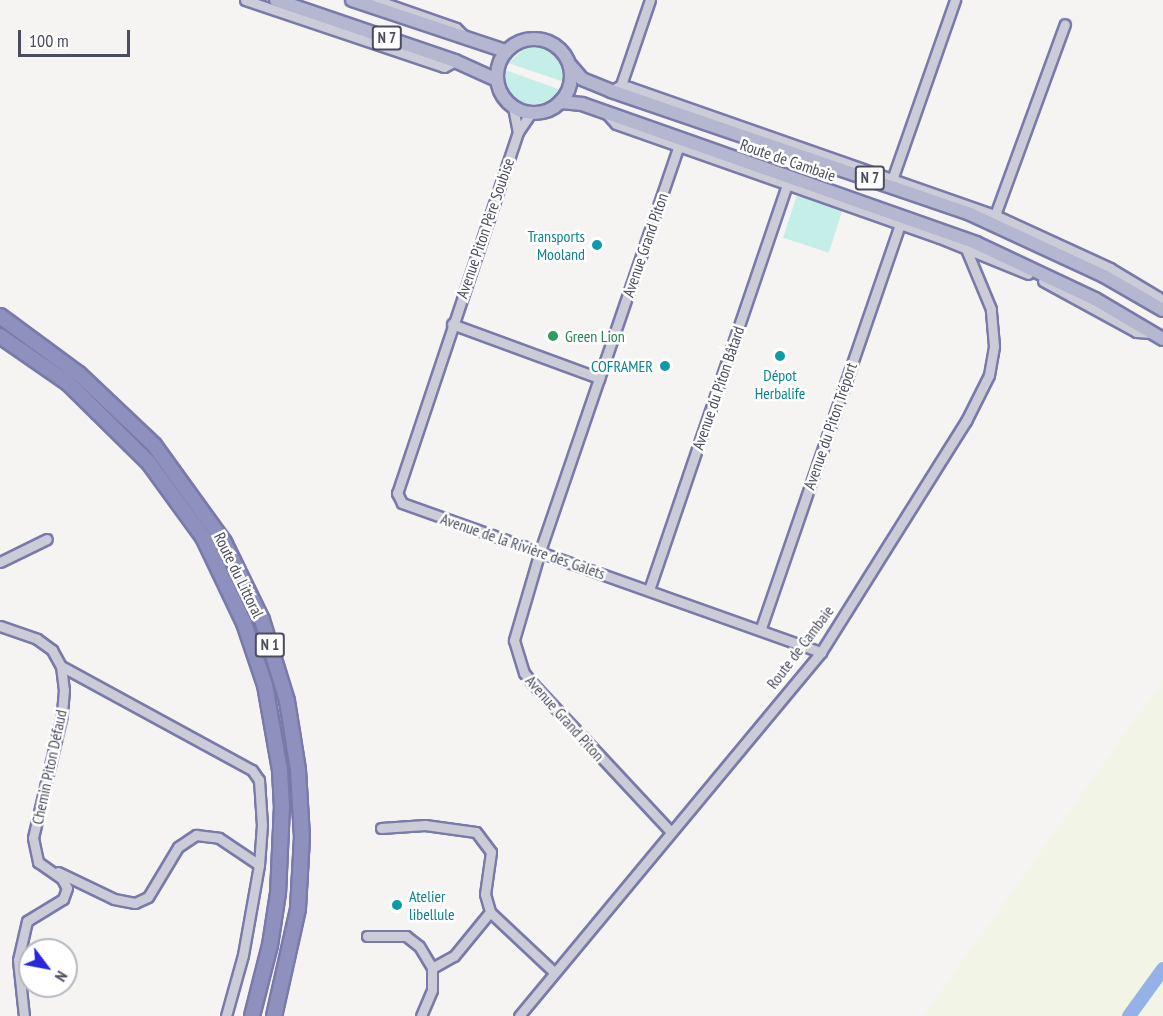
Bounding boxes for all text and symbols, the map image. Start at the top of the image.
scale bar [21,18,134,56]
road number: N 7 [370,26,404,50]
text: 100 m [29,29,69,52]
street label: Route de Cambaie [738,135,838,185]
street label: Avenue Piton Père Soubise [452,155,518,301]
road number: N 7 [854,166,886,190]
street label: Avenue Grand Piton [618,190,672,300]
place label: Transports Mooland [528,226,585,264]
marker: Transports Mooland [590,238,604,252]
street label: Avenue du Piton Bâtard [688,324,748,452]
place label: Green Lion [565,326,625,346]
marker: Green Lion [546,329,560,343]
marker: Dépot Herbalife [773,349,787,363]
place label: COFRAMER [591,356,653,376]
marker: COFRAMER [658,359,672,373]
street label: Avenue du Piton Tréport [799,360,861,492]
place label: Dépot Herbalife [755,365,805,403]
street label: Avenue de la Rivière des Galets [438,509,608,583]
street label: Route du Littoral [210,529,268,621]
street label: Route de Cambaie [762,602,838,692]
road number: N 1 [254,633,286,657]
street label: Avenue Grand Piton [521,671,609,765]
street label: Chemin Piton Défaud [27,708,71,826]
place label: Atelier libellule [409,886,454,924]
marker: Atelier libellule [390,898,404,912]
north arrow [18,938,78,998]
text: N [51,968,72,985]

